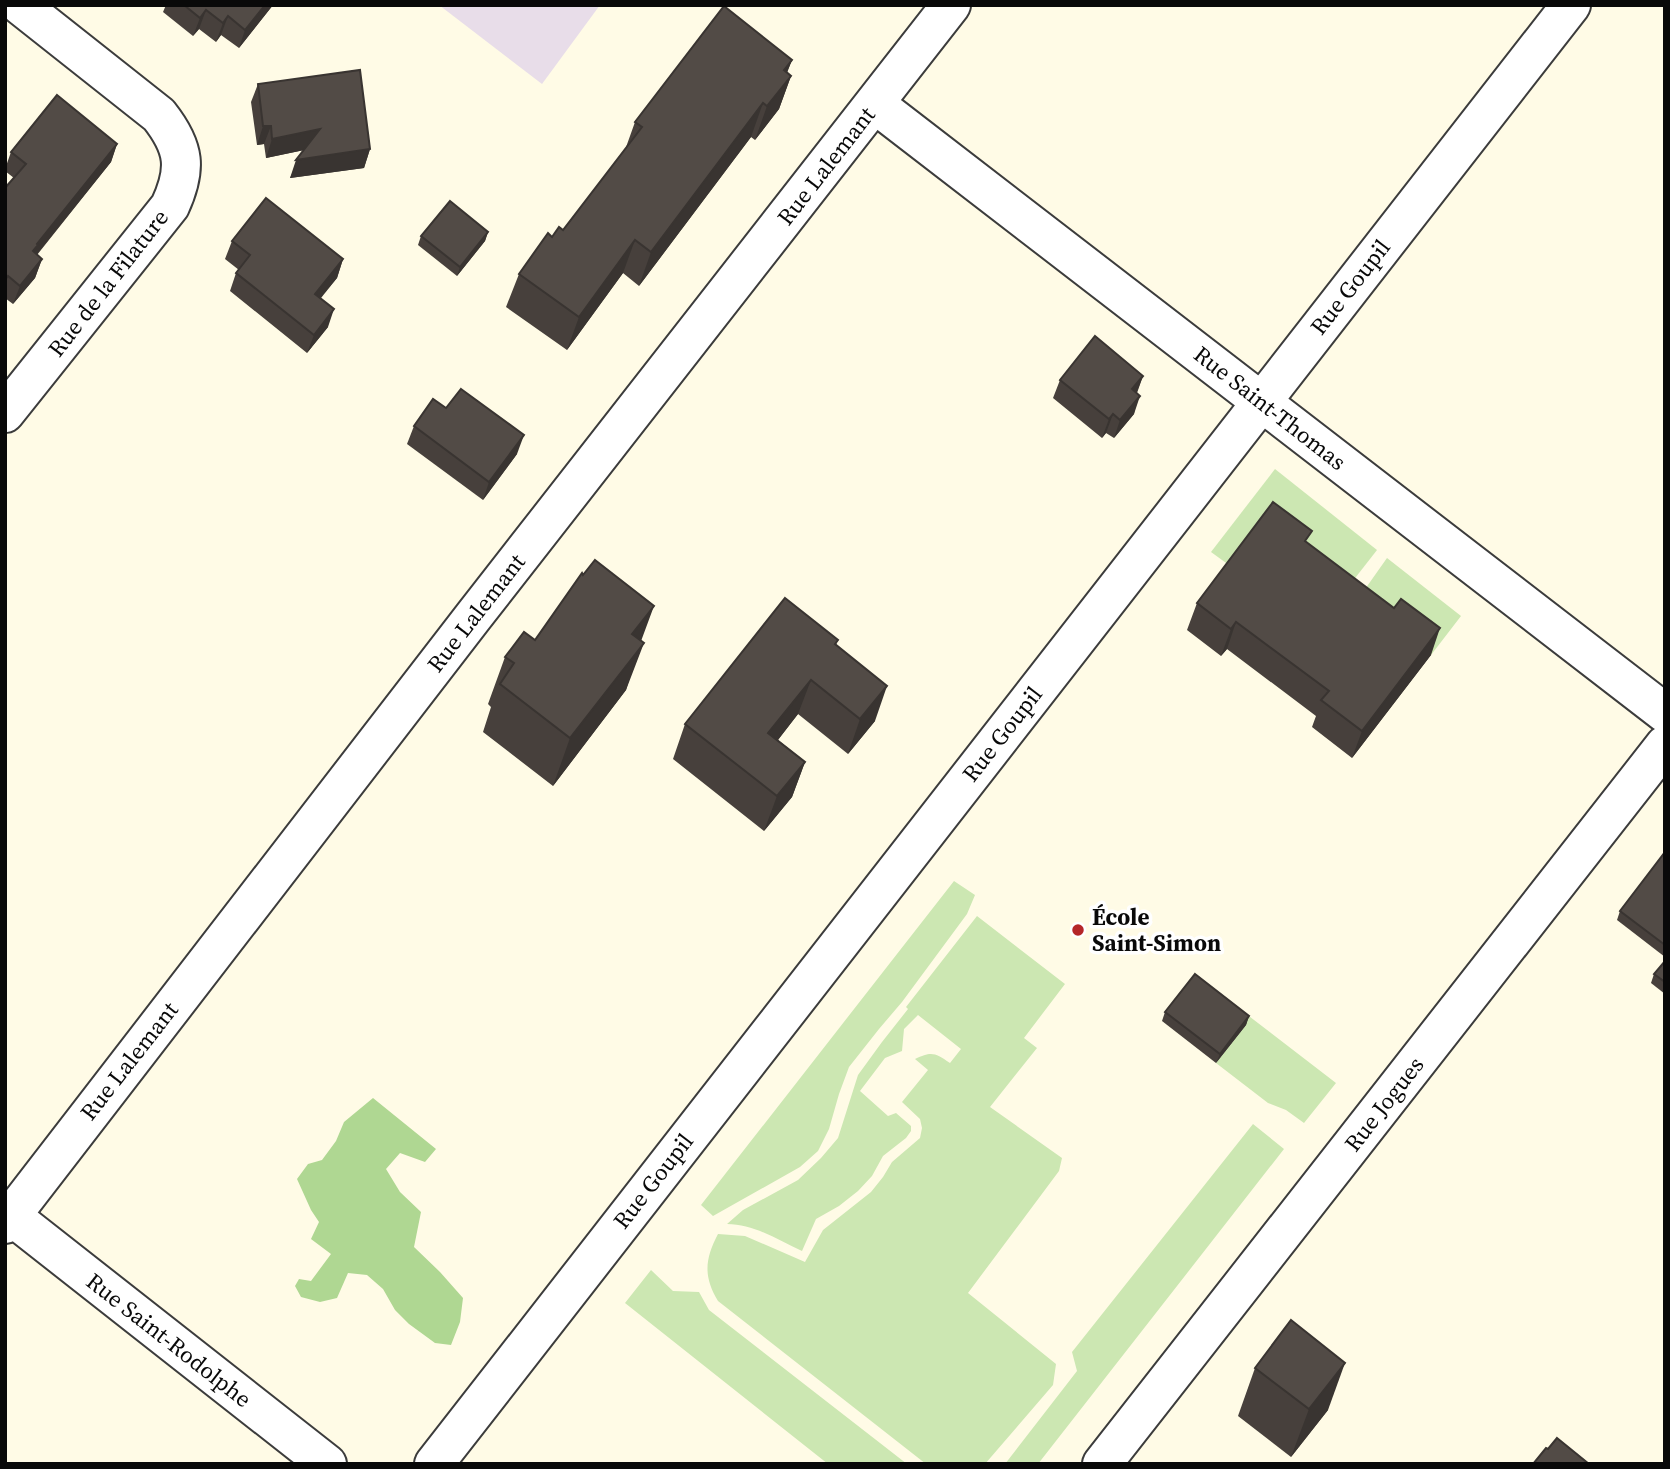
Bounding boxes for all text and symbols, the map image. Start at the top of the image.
street label: Rue Lalemant [769,100,883,232]
street label: Rue de la Filature [40,203,176,363]
street label: Rue Goupil [1302,232,1398,342]
street label: Rue Saint-Thomas [1187,338,1353,478]
street label: Rue Lalemant [419,547,533,679]
street label: Rue Goupil [954,679,1050,789]
place label: École Saint-Simon [1092,901,1221,959]
marker: École Saint-Simon [1070,922,1086,938]
street label: Rue Lalemant [72,995,186,1127]
street label: Rue Jogues [1337,1050,1431,1158]
street label: Rue Goupil [605,1126,701,1236]
street label: Rue Saint-Rodolphe [80,1265,258,1415]

